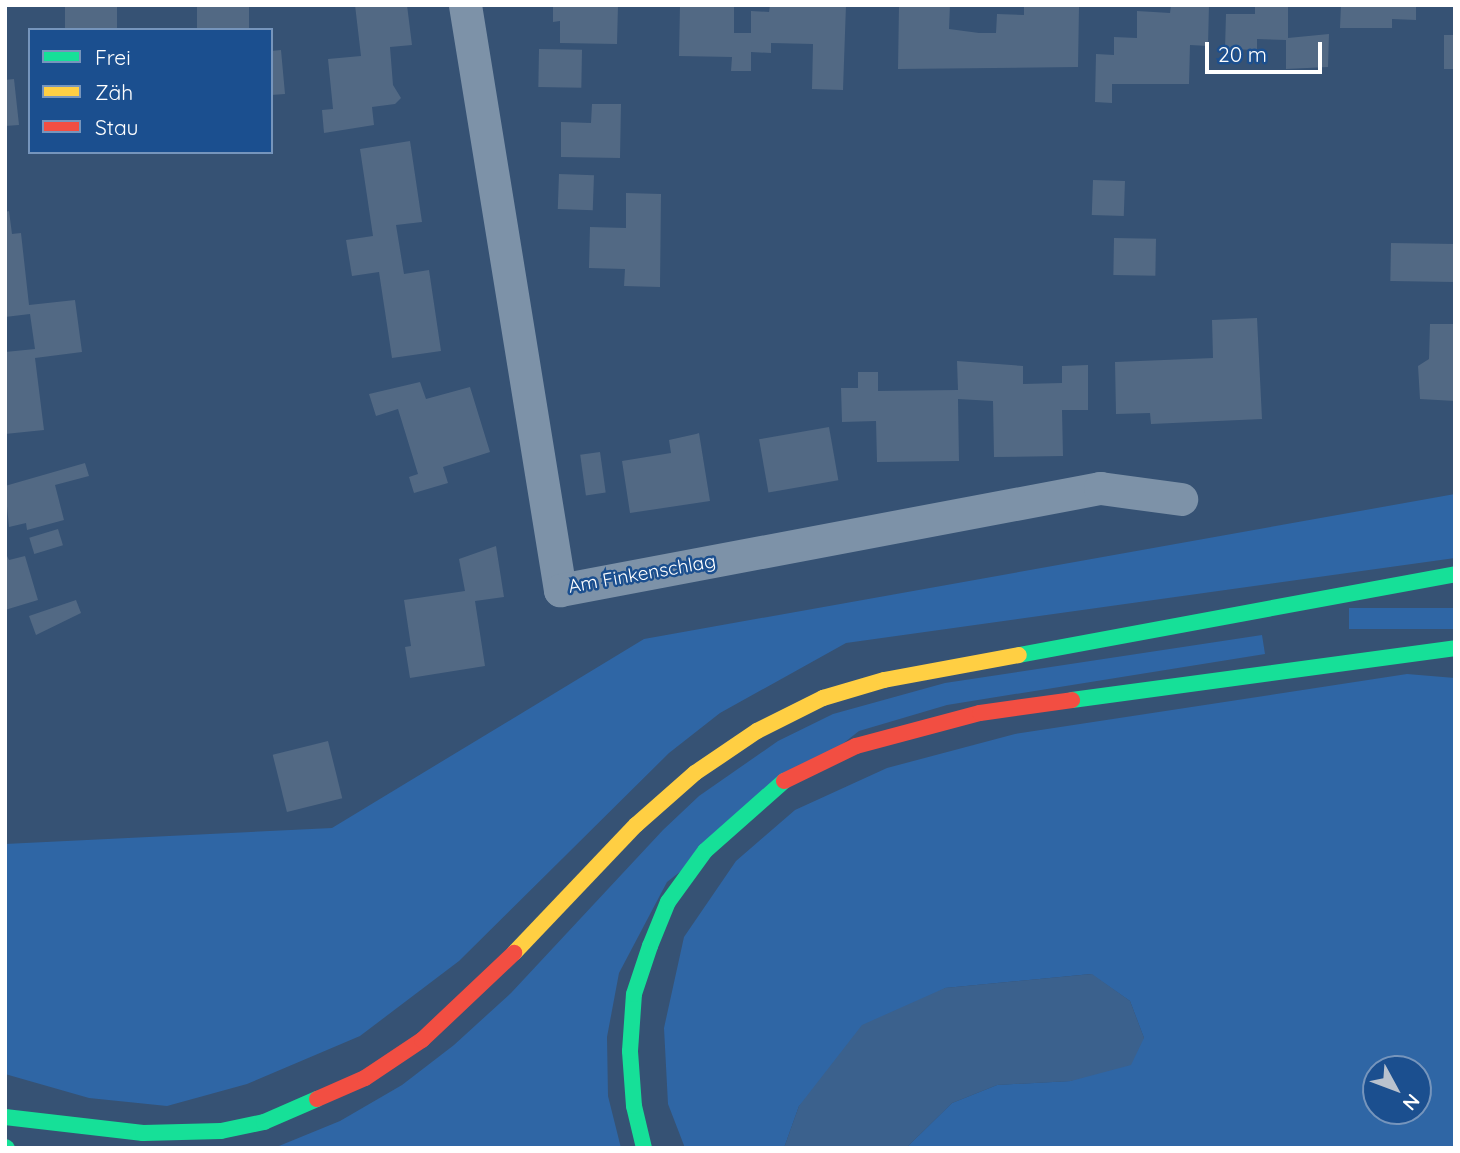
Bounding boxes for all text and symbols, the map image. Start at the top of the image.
legend [28,28,273,154]
scale bar [1208,28,1325,72]
text: 20 m [1218,41,1267,67]
text: Frei [95,44,131,70]
text: Zäh [95,79,133,105]
text: Stau [95,114,138,140]
street label: Am Finkenschlag [566,550,718,598]
north arrow [1362,1055,1432,1125]
text: N [1398,1089,1425,1116]

